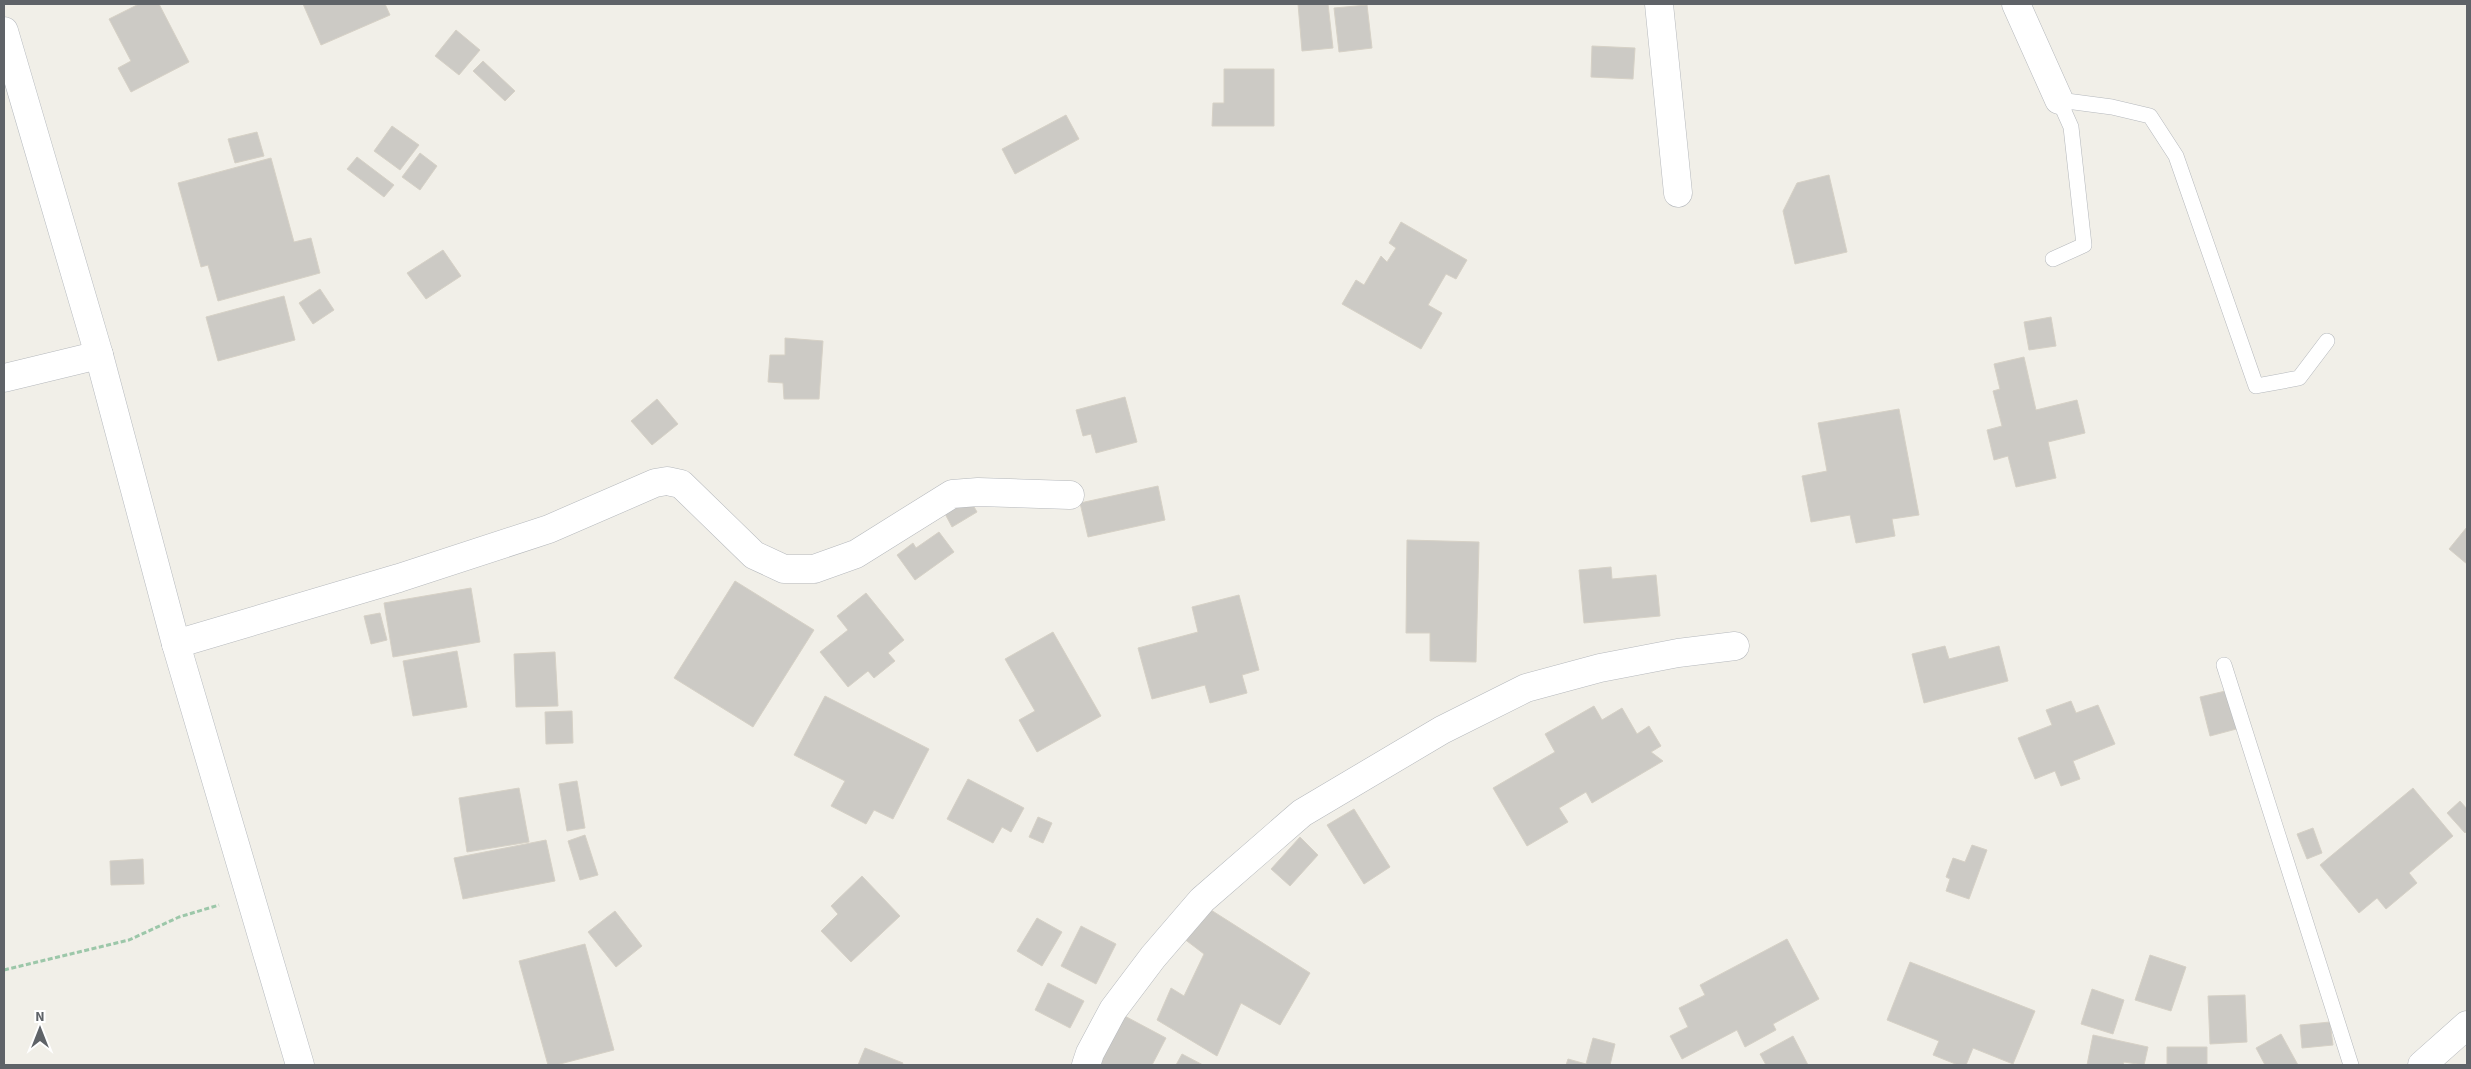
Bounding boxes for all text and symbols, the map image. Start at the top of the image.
north arrow [15,1004,65,1054]
text: N [35,1007,45,1027]

